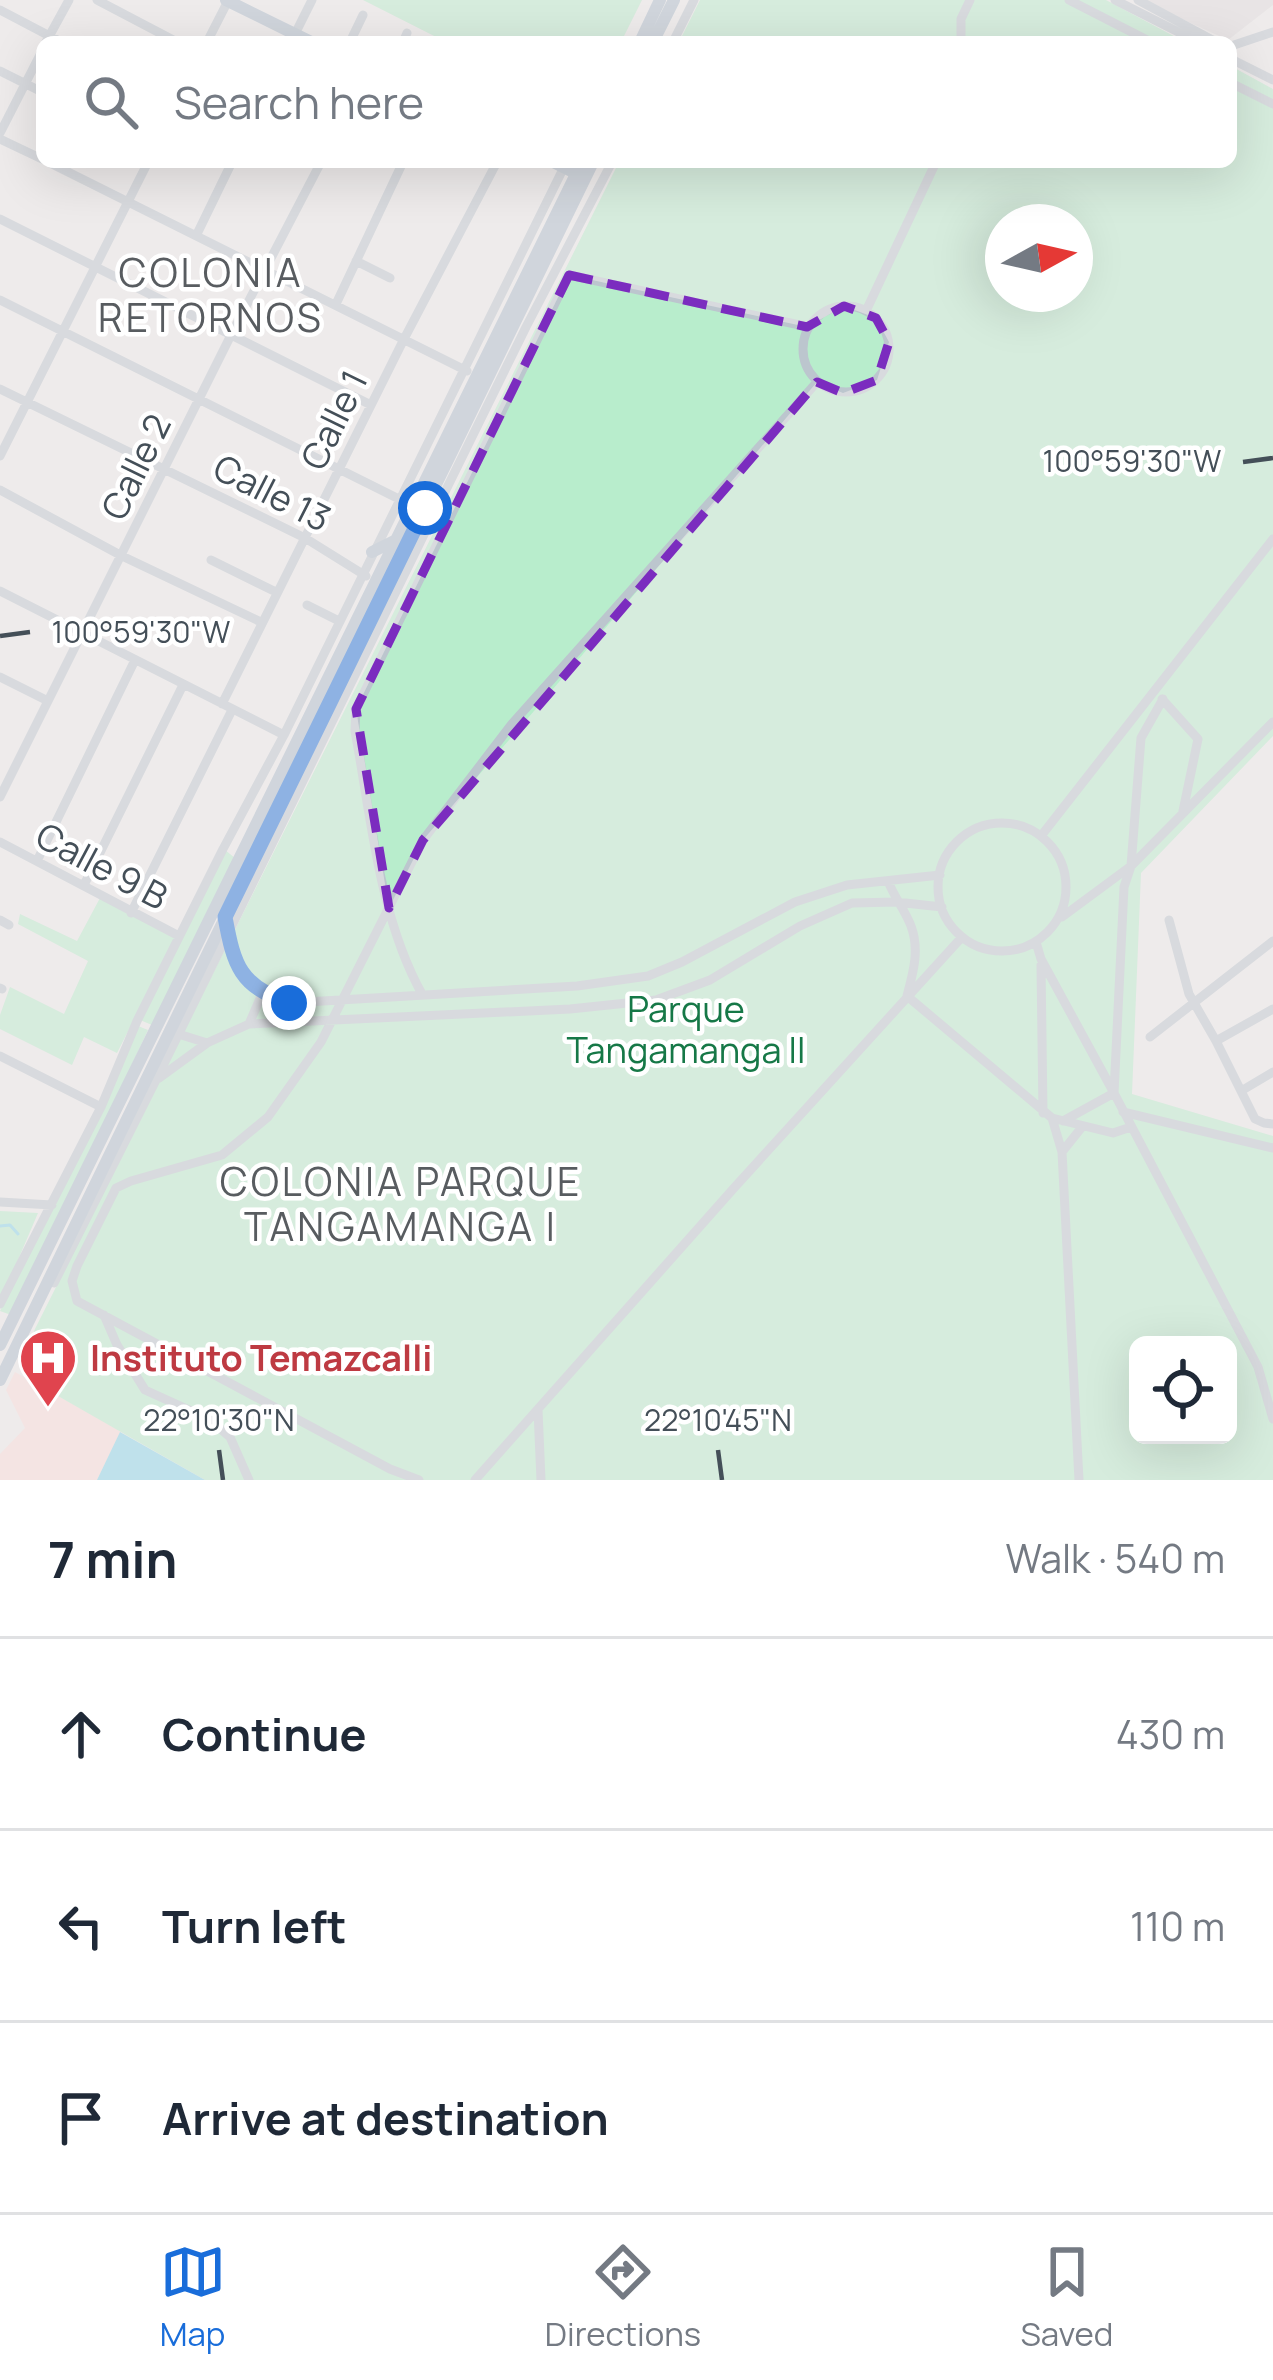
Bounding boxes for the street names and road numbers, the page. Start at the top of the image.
street label: Calle 1 [289,362,379,478]
street label: Calle 2 [89,406,182,528]
street label: Calle 13 [206,442,339,543]
street label: Calle 9 B [28,810,177,921]

